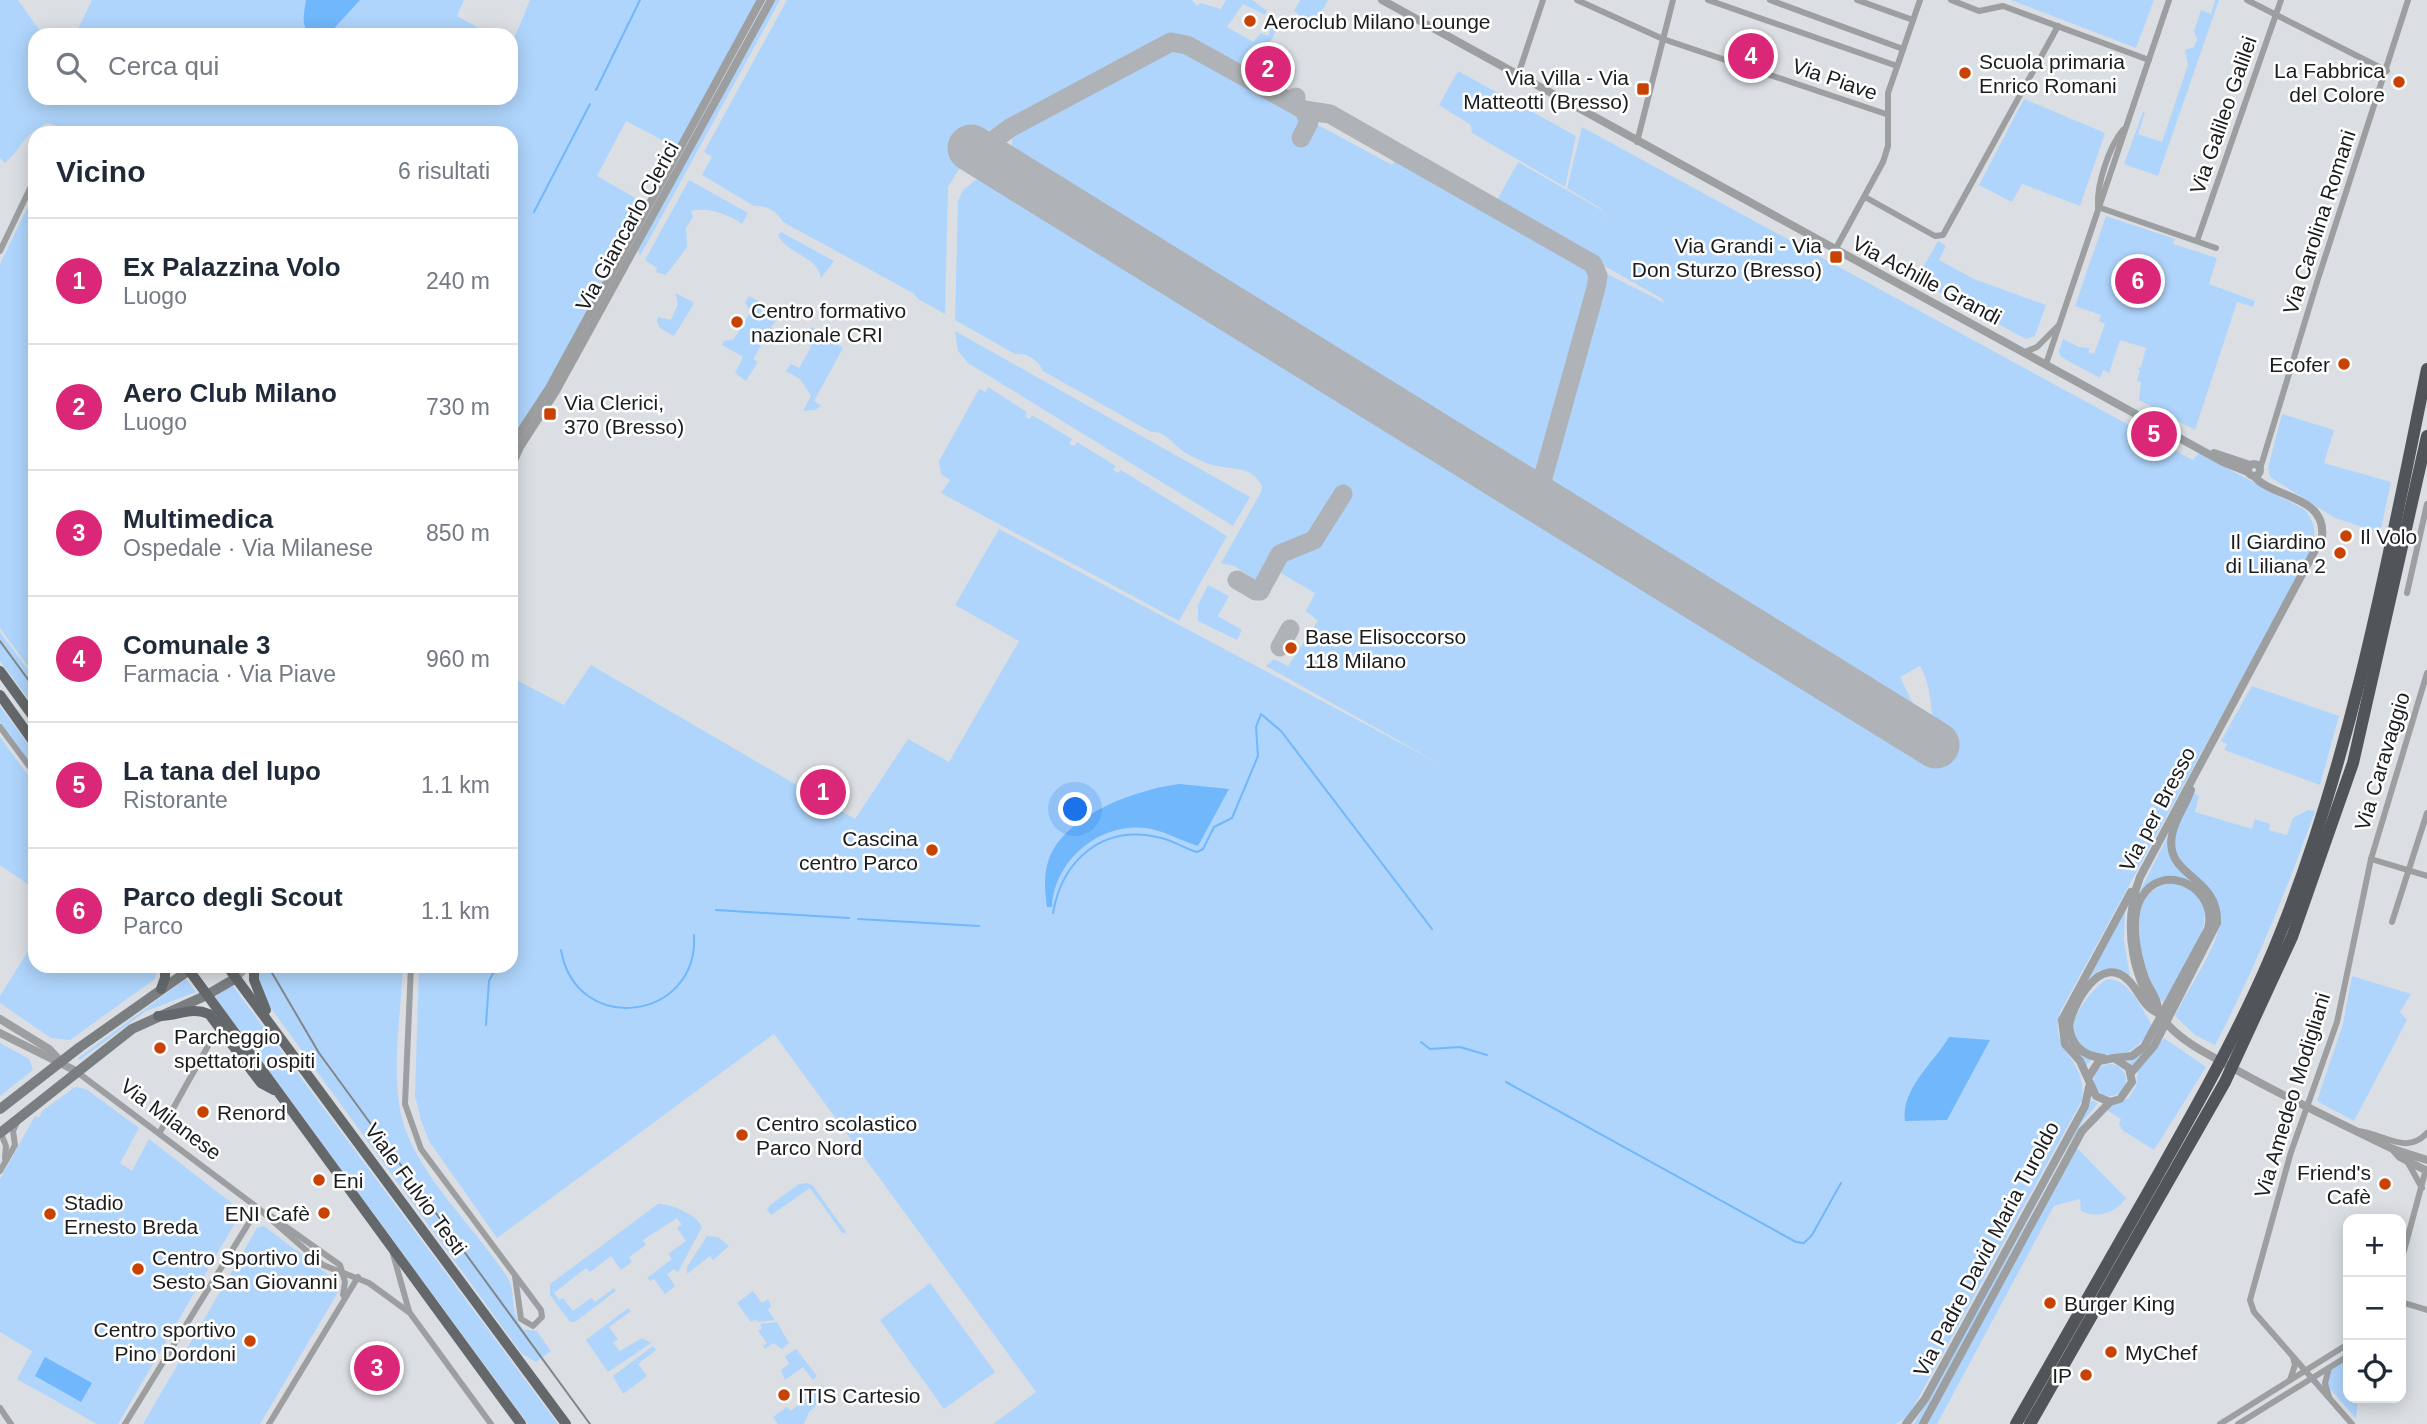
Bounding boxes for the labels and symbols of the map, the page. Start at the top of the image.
place label: Aeroclub Milano Lounge [1264,10,1491,33]
marker: Aeroclub Milano Lounge [1242,13,1258,29]
pin: 4 [1728,30,1774,82]
street label: Via Galileo Galilei [2185,33,2261,197]
pin: 2 [1245,43,1291,95]
place label: Scuola primaria Enrico Romani [1979,50,2125,97]
street label: Via Piave [1789,54,1881,104]
place label: La Fabbrica del Colore [2274,59,2385,106]
marker: Scuola primaria Enrico Romani [1957,65,1973,81]
place label: Via Villa - Via Matteotti (Bresso) [1463,66,1629,113]
marker: La Fabbrica del Colore [2391,74,2407,90]
marker: Via Villa - Via Matteotti (Bresso) [1635,81,1651,97]
street label: Via Carolina Romani [2278,127,2360,317]
street label: Via Giancarlo Clerici [571,137,683,315]
street label: Via Achille Grandi [1849,231,2005,329]
place label: Via Grandi - Via Don Sturzo (Bresso) [1632,234,1822,281]
marker: Via Grandi - Via Don Sturzo (Bresso) [1828,249,1844,265]
pin: 6 [2115,255,2161,307]
place label: Centro formativo nazionale CRI [751,299,906,346]
marker: Centro formativo nazionale CRI [729,314,745,330]
place label: Ecofer [2269,353,2330,376]
marker: Ecofer [2336,356,2352,372]
place label: Via Clerici, 370 (Bresso) [564,391,684,438]
marker: Via Clerici, 370 (Bresso) [542,406,558,422]
pin: 5 [2131,408,2177,460]
place label: Il Volo [2360,525,2417,548]
marker: Il Volo [2338,528,2354,544]
place label: Il Giardino di Liliana 2 [2226,530,2326,577]
marker: Il Giardino di Liliana 2 [2332,545,2348,561]
place label: Base Elisoccorso 118 Milano [1305,625,1466,672]
marker: Base Elisoccorso 118 Milano [1283,640,1299,656]
street label: Via Caravaggio [2350,689,2414,833]
street label: Via per Bresso [2115,743,2199,875]
pin: 1 [800,766,846,818]
your location [1058,792,1092,826]
place label: Cascina centro Parco [799,827,918,874]
marker: Cascina centro Parco [924,842,940,858]
street label: Via Amedeo Modigliani [2250,990,2334,1200]
place label: Parcheggio spettatori ospiti [174,1025,315,1072]
marker: Parcheggio spettatori ospiti [152,1040,168,1056]
street label: Via Milanese [116,1074,226,1164]
place label: Renord [217,1101,286,1124]
marker: Renord [195,1104,211,1120]
place label: Centro scolastico Parco Nord [756,1112,917,1159]
street label: Via Padre David Maria Turoldo [1909,1118,2063,1380]
street label: Viale Fulvio Testi [361,1119,471,1259]
marker: Centro scolastico Parco Nord [734,1127,750,1143]
place label: Friend's Cafè [2297,1161,2371,1208]
place label: Eni [333,1169,363,1192]
marker: Eni [311,1172,327,1188]
marker: Friend's Cafè [2377,1176,2393,1192]
place label: Stadio Ernesto Breda [64,1191,199,1238]
place label: ENI Cafè [225,1202,310,1225]
marker: ENI Cafè [316,1205,332,1221]
marker: Stadio Ernesto Breda [42,1206,58,1222]
place label: Centro Sportivo di Sesto San Giovanni [152,1246,338,1293]
marker: Centro Sportivo di Sesto San Giovanni [130,1261,146,1277]
place label: Burger King [2064,1292,2175,1315]
marker: Burger King [2042,1295,2058,1311]
place label: Centro sportivo Pino Dordoni [94,1318,236,1365]
marker: Centro sportivo Pino Dordoni [242,1333,258,1349]
place label: MyChef [2125,1341,2198,1364]
pin: 3 [354,1342,400,1394]
marker: MyChef [2103,1344,2119,1360]
place label: IP [2052,1364,2072,1387]
marker: IP [2078,1367,2094,1383]
place label: ITIS Cartesio [798,1384,921,1407]
marker: ITIS Cartesio [776,1387,792,1403]

